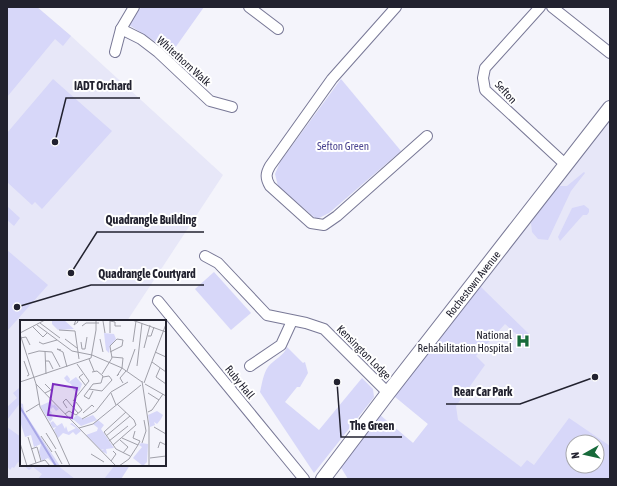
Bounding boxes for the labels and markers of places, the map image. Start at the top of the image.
callout: IADT Orchard [66,74,140,98]
callout: Quadrangle Building [97,208,204,232]
callout: Quadrangle Courtyard [91,261,204,285]
place label: National Rehabilitation Hospital [417,329,512,354]
hospital icon: National Rehabilitation Hospital [515,333,531,349]
callout: Rear Car Park [446,380,520,404]
callout: The Green [341,413,402,437]

